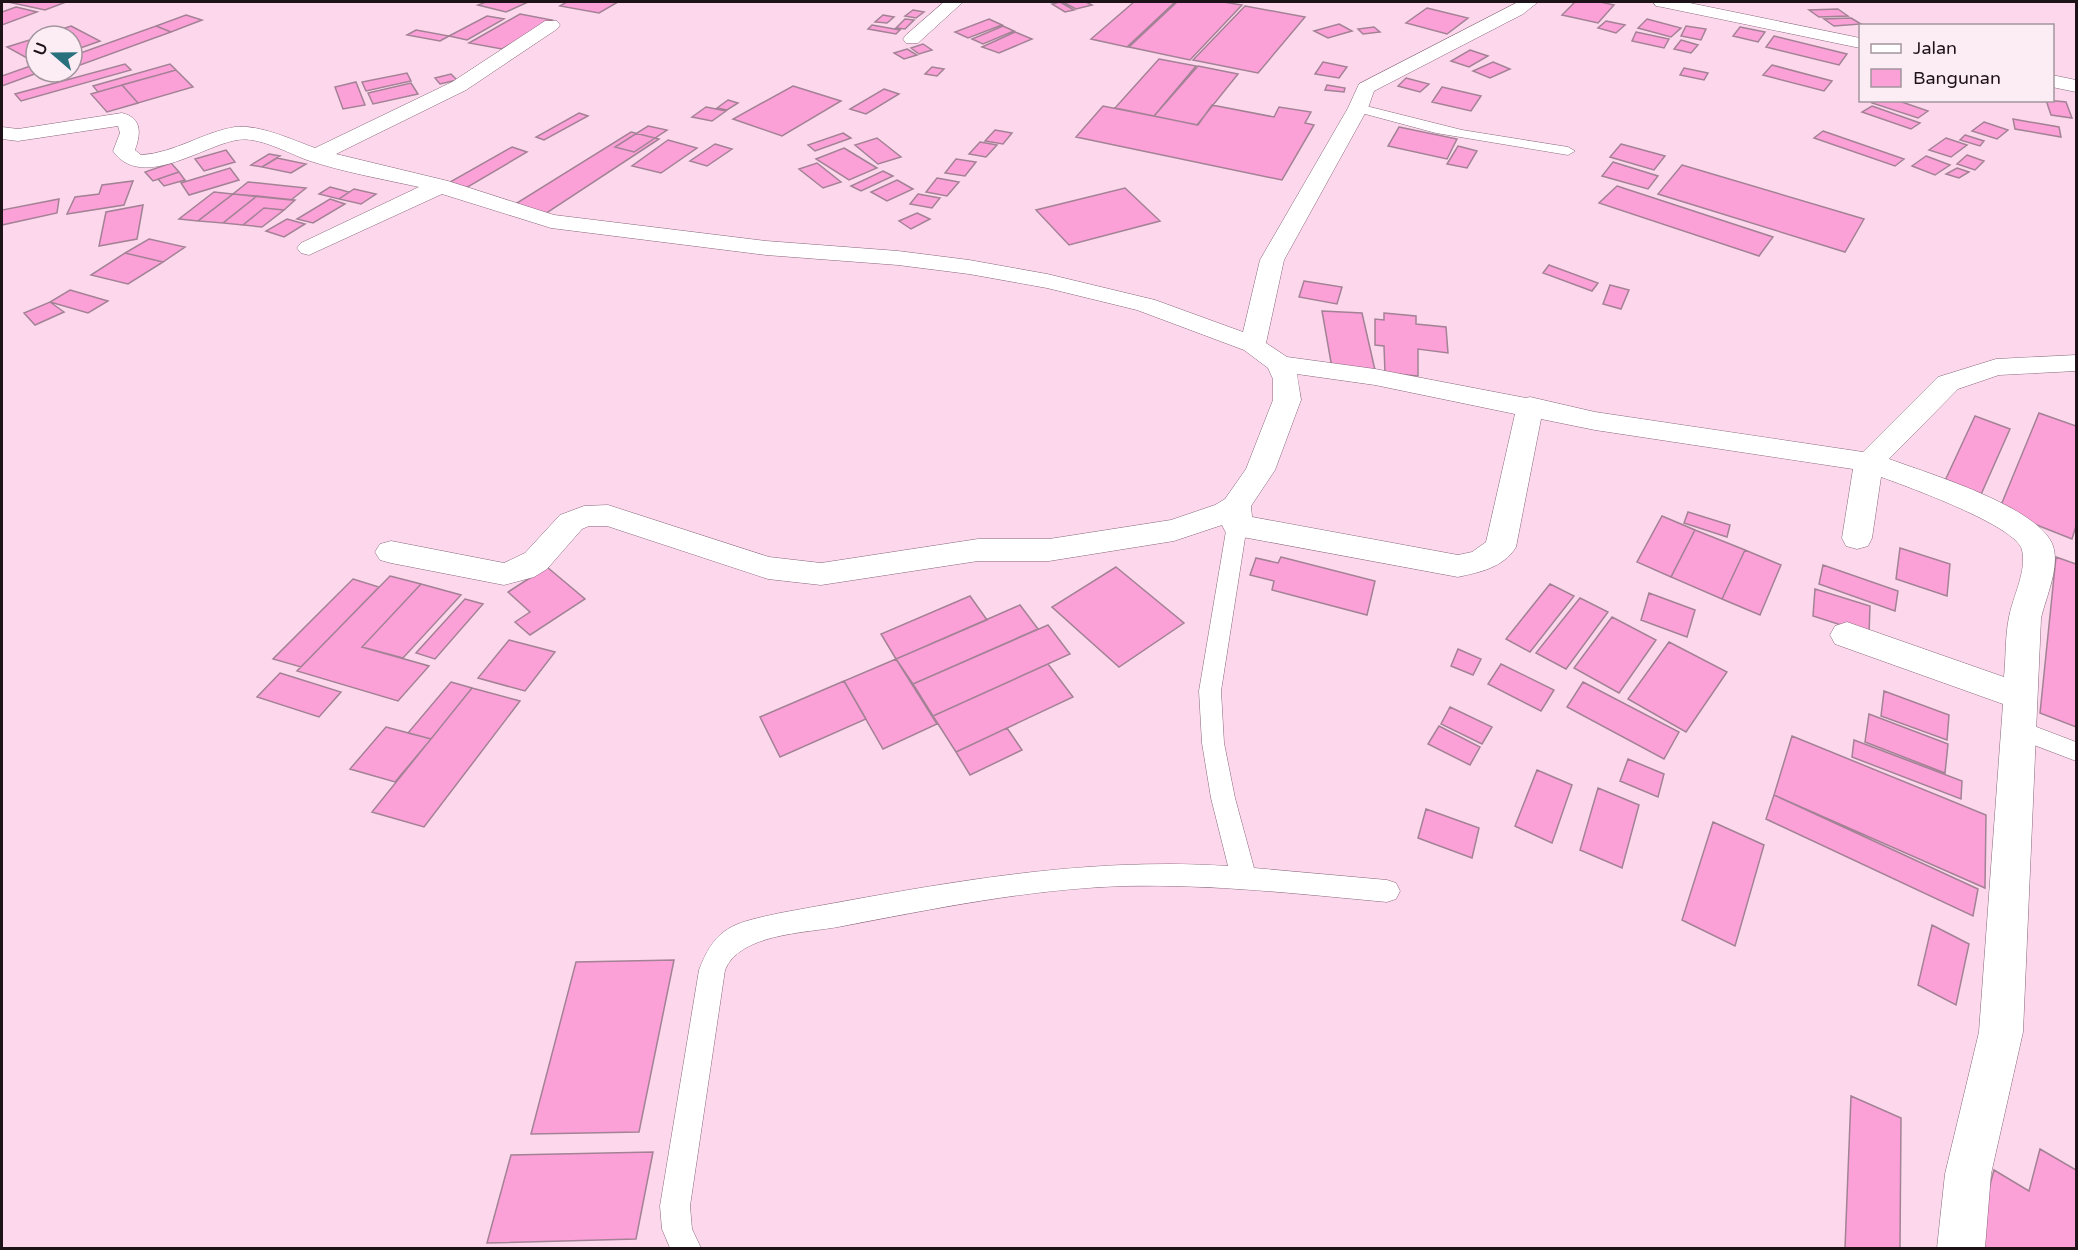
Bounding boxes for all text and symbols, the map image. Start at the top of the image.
north arrow [24,24,84,84]
legend [1859,24,2054,102]
text: Jalan [1913,37,1957,59]
text: U [29,40,52,58]
text: Bangunan [1913,67,2001,89]

